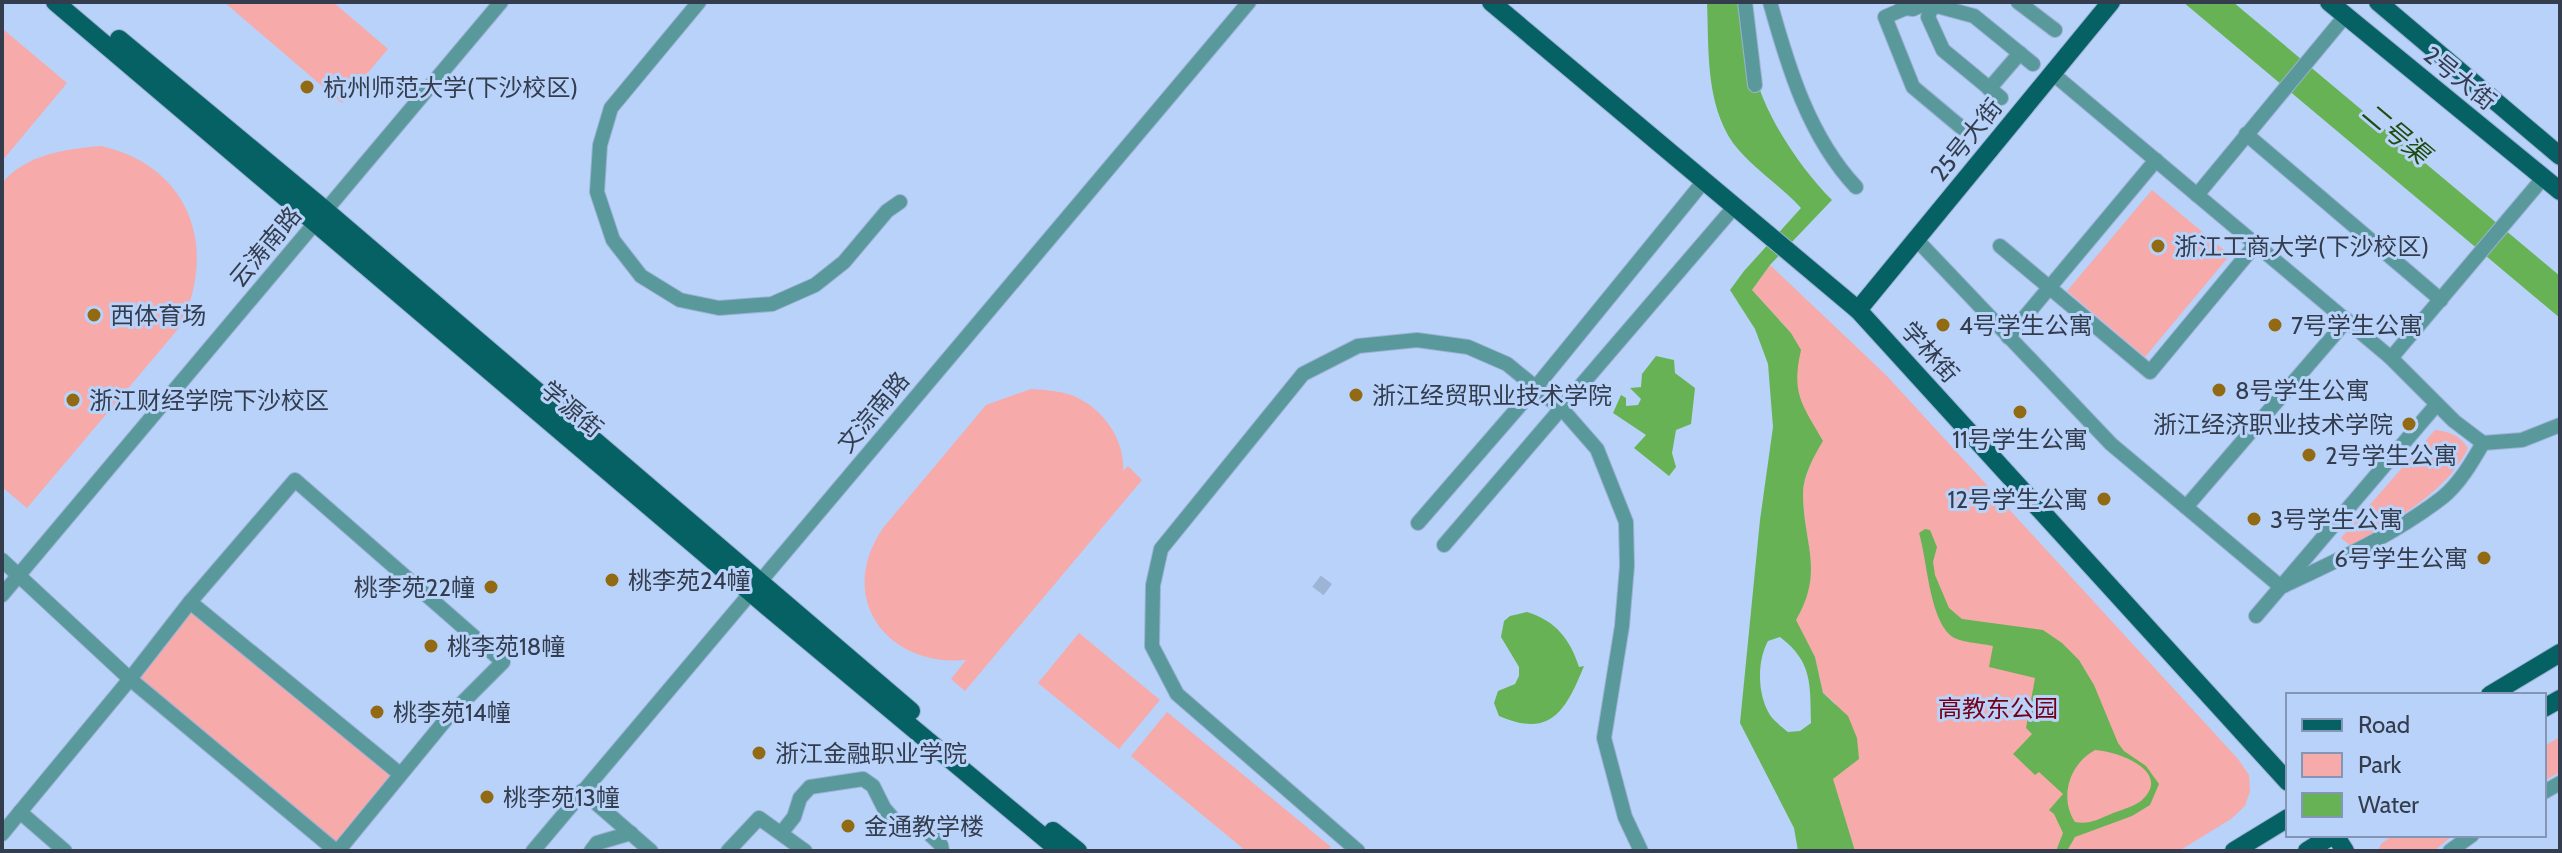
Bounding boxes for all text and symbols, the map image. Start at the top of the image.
street label: 2号大街 [2418,40,2502,116]
place label: 杭州师范大学(下沙校区) [323,73,578,102]
marker: 杭州师范大学(下沙校区) [298,78,316,96]
street label: 25号大街 [1924,93,2008,187]
water label: 二号渠 [2356,96,2439,173]
street label: 云涛南路 [223,201,307,293]
place label: 浙江工商大学(下沙校区) [2174,232,2429,261]
marker: 浙江工商大学(下沙校区) [2149,237,2167,255]
place label: 西体育场 [110,301,206,330]
marker: 西体育场 [85,306,103,324]
place label: 4号学生公寓 [1959,311,2093,340]
place label: 7号学生公寓 [2291,311,2423,340]
street label: 学林街 [1895,316,1965,388]
marker: 4号学生公寓 [1934,316,1952,334]
marker: 7号学生公寓 [2266,316,2284,334]
street label: 文淙南路 [831,366,915,458]
street label: 学源街 [535,375,609,443]
place label: 8号学生公寓 [2235,376,2370,405]
place label: 浙江经贸职业技术学院 [1372,381,1612,410]
marker: 8号学生公寓 [2210,381,2228,399]
place label: 浙江财经学院下沙校区 [89,386,329,415]
marker: 浙江经贸职业技术学院 [1347,386,1365,404]
marker: 浙江财经学院下沙校区 [64,391,82,409]
marker: 11号学生公寓 [2011,403,2029,421]
place label: 浙江经济职业技术学院 [2153,410,2393,439]
marker: 浙江经济职业技术学院 [2400,415,2418,433]
place label: 11号学生公寓 [1952,425,2088,454]
place label: 2号学生公寓 [2325,441,2458,470]
marker: 2号学生公寓 [2300,446,2318,464]
place label: 12号学生公寓 [1948,485,2088,514]
marker: 12号学生公寓 [2095,490,2113,508]
place label: 3号学生公寓 [2270,505,2403,534]
marker: 3号学生公寓 [2245,510,2263,528]
place label: 6号学生公寓 [2334,544,2468,573]
marker: 6号学生公寓 [2475,549,2493,567]
place label: 桃李苑24幢 [628,566,750,595]
marker: 桃李苑24幢 [603,571,621,589]
place label: 桃李苑22幢 [354,573,475,602]
marker: 桃李苑22幢 [482,578,500,596]
place label: 桃李苑18幢 [447,632,565,661]
marker: 桃李苑18幢 [422,637,440,655]
legend [2286,693,2546,837]
park label: 高教东公园 [1938,694,2058,723]
place label: 桃李苑14幢 [393,698,511,727]
marker: 桃李苑14幢 [368,703,386,721]
text: Road [2358,710,2410,739]
place label: 浙江金融职业学院 [775,739,967,768]
marker: 浙江金融职业学院 [750,744,768,762]
text: Park [2358,750,2401,779]
place label: 桃李苑13幢 [503,783,620,812]
marker: 桃李苑13幢 [478,788,496,806]
text: Water [2358,790,2419,819]
place label: 金通教学楼 [864,812,984,841]
marker: 金通教学楼 [839,817,857,835]

